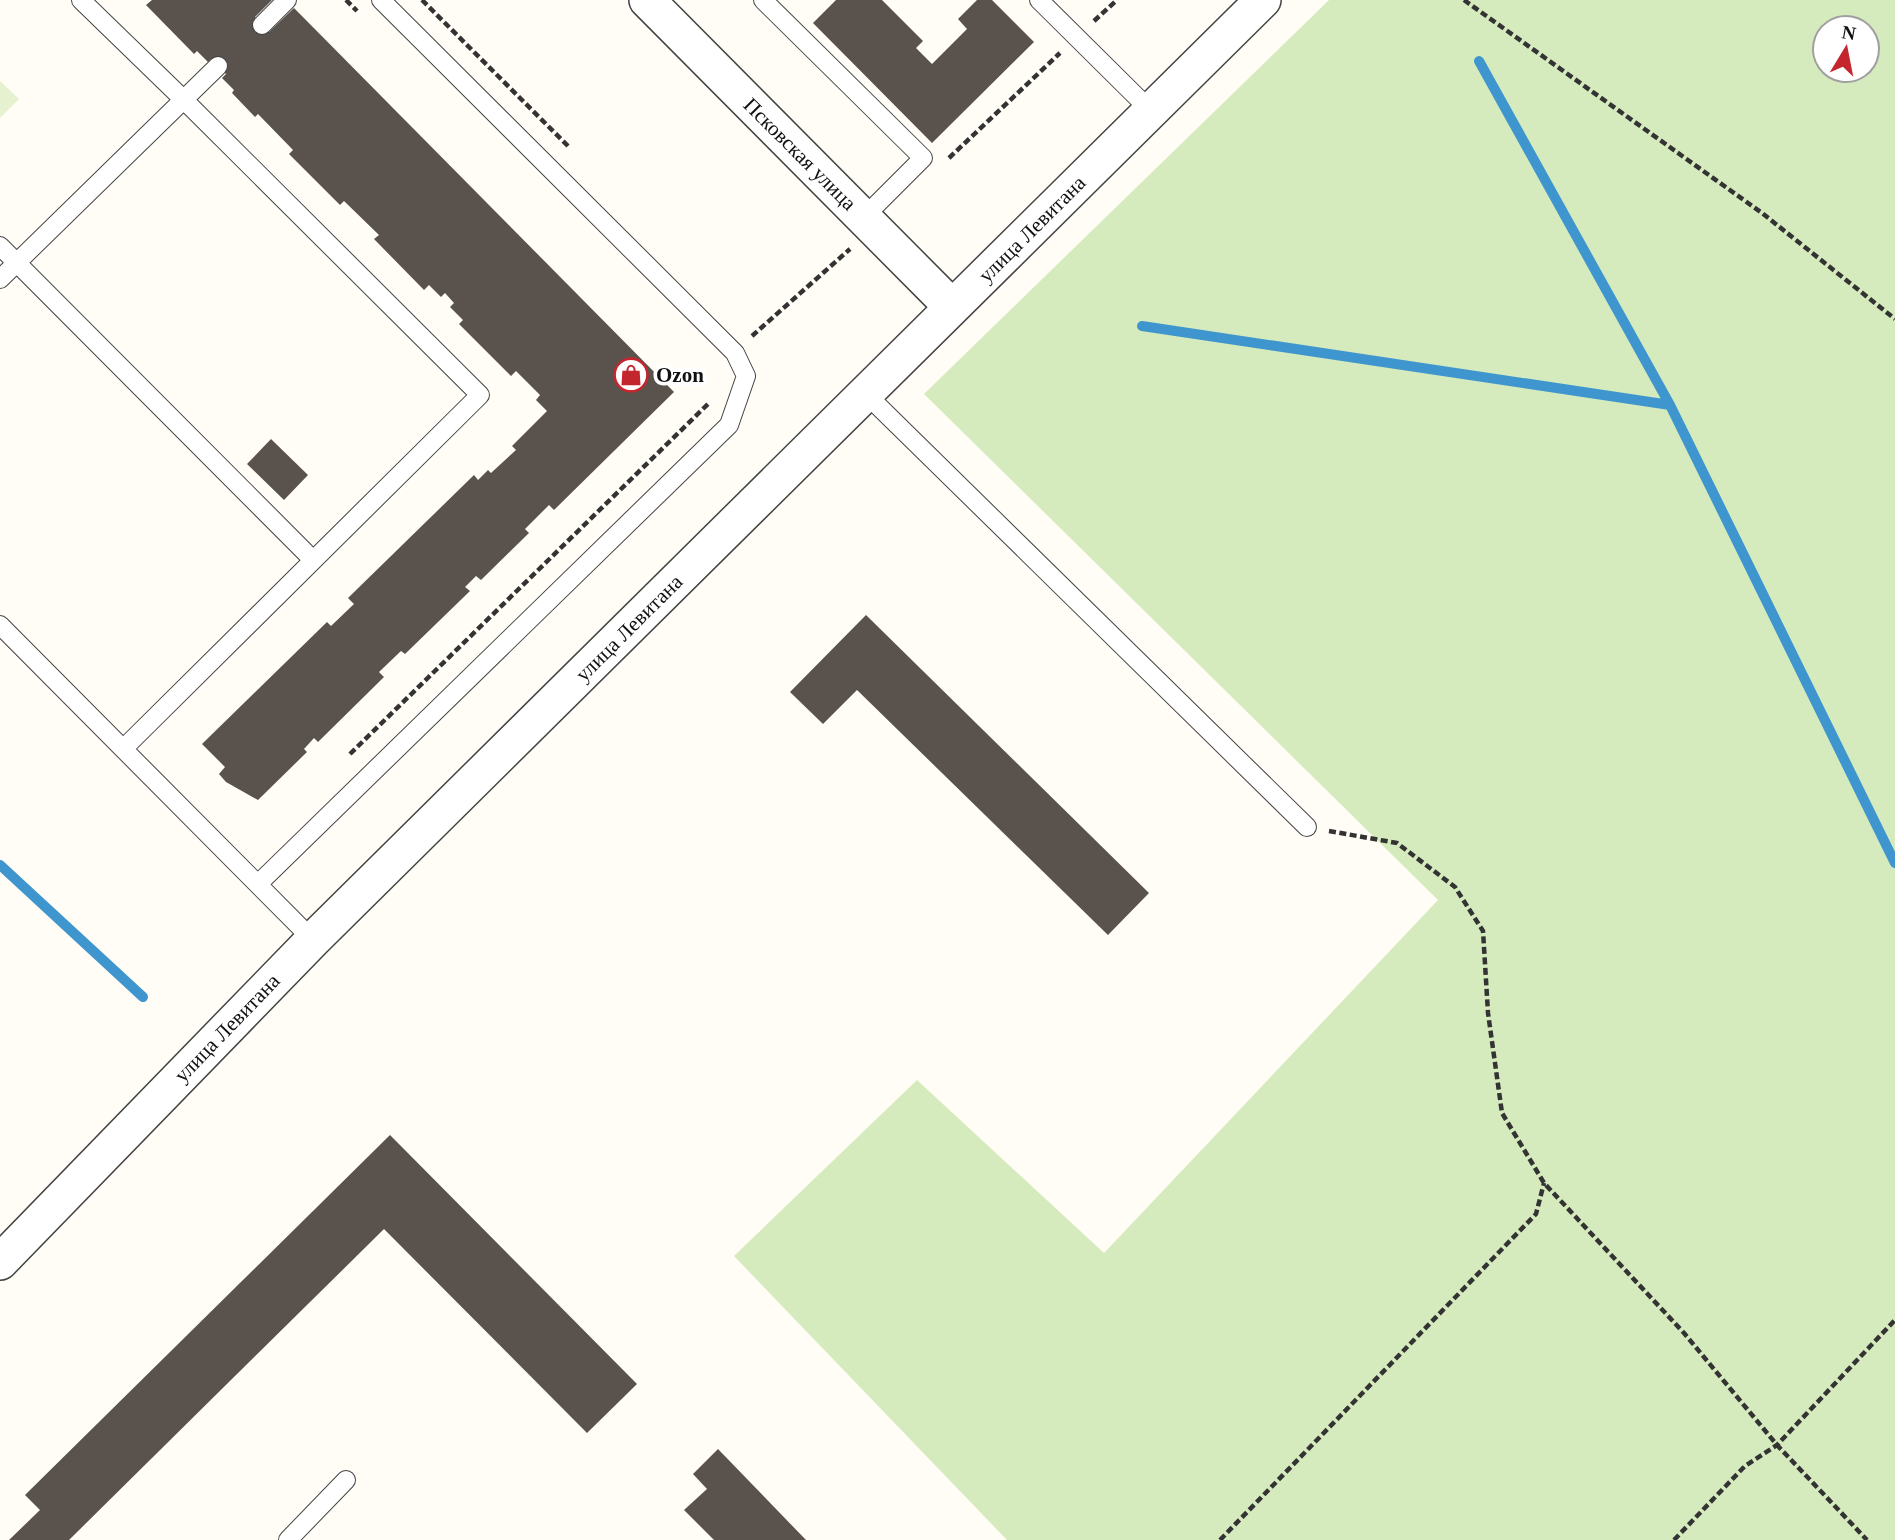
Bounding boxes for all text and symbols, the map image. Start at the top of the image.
north arrow [1811,14,1881,84]
text: N [1840,21,1858,44]
street label: Псковская улица [739,93,862,216]
street label: улица Левитана [974,170,1091,287]
shop icon: Ozon [612,356,650,394]
place label: Ozon [656,363,704,387]
street label: улица Левитана [571,569,688,686]
street label: улица Левитана [169,968,285,1087]

